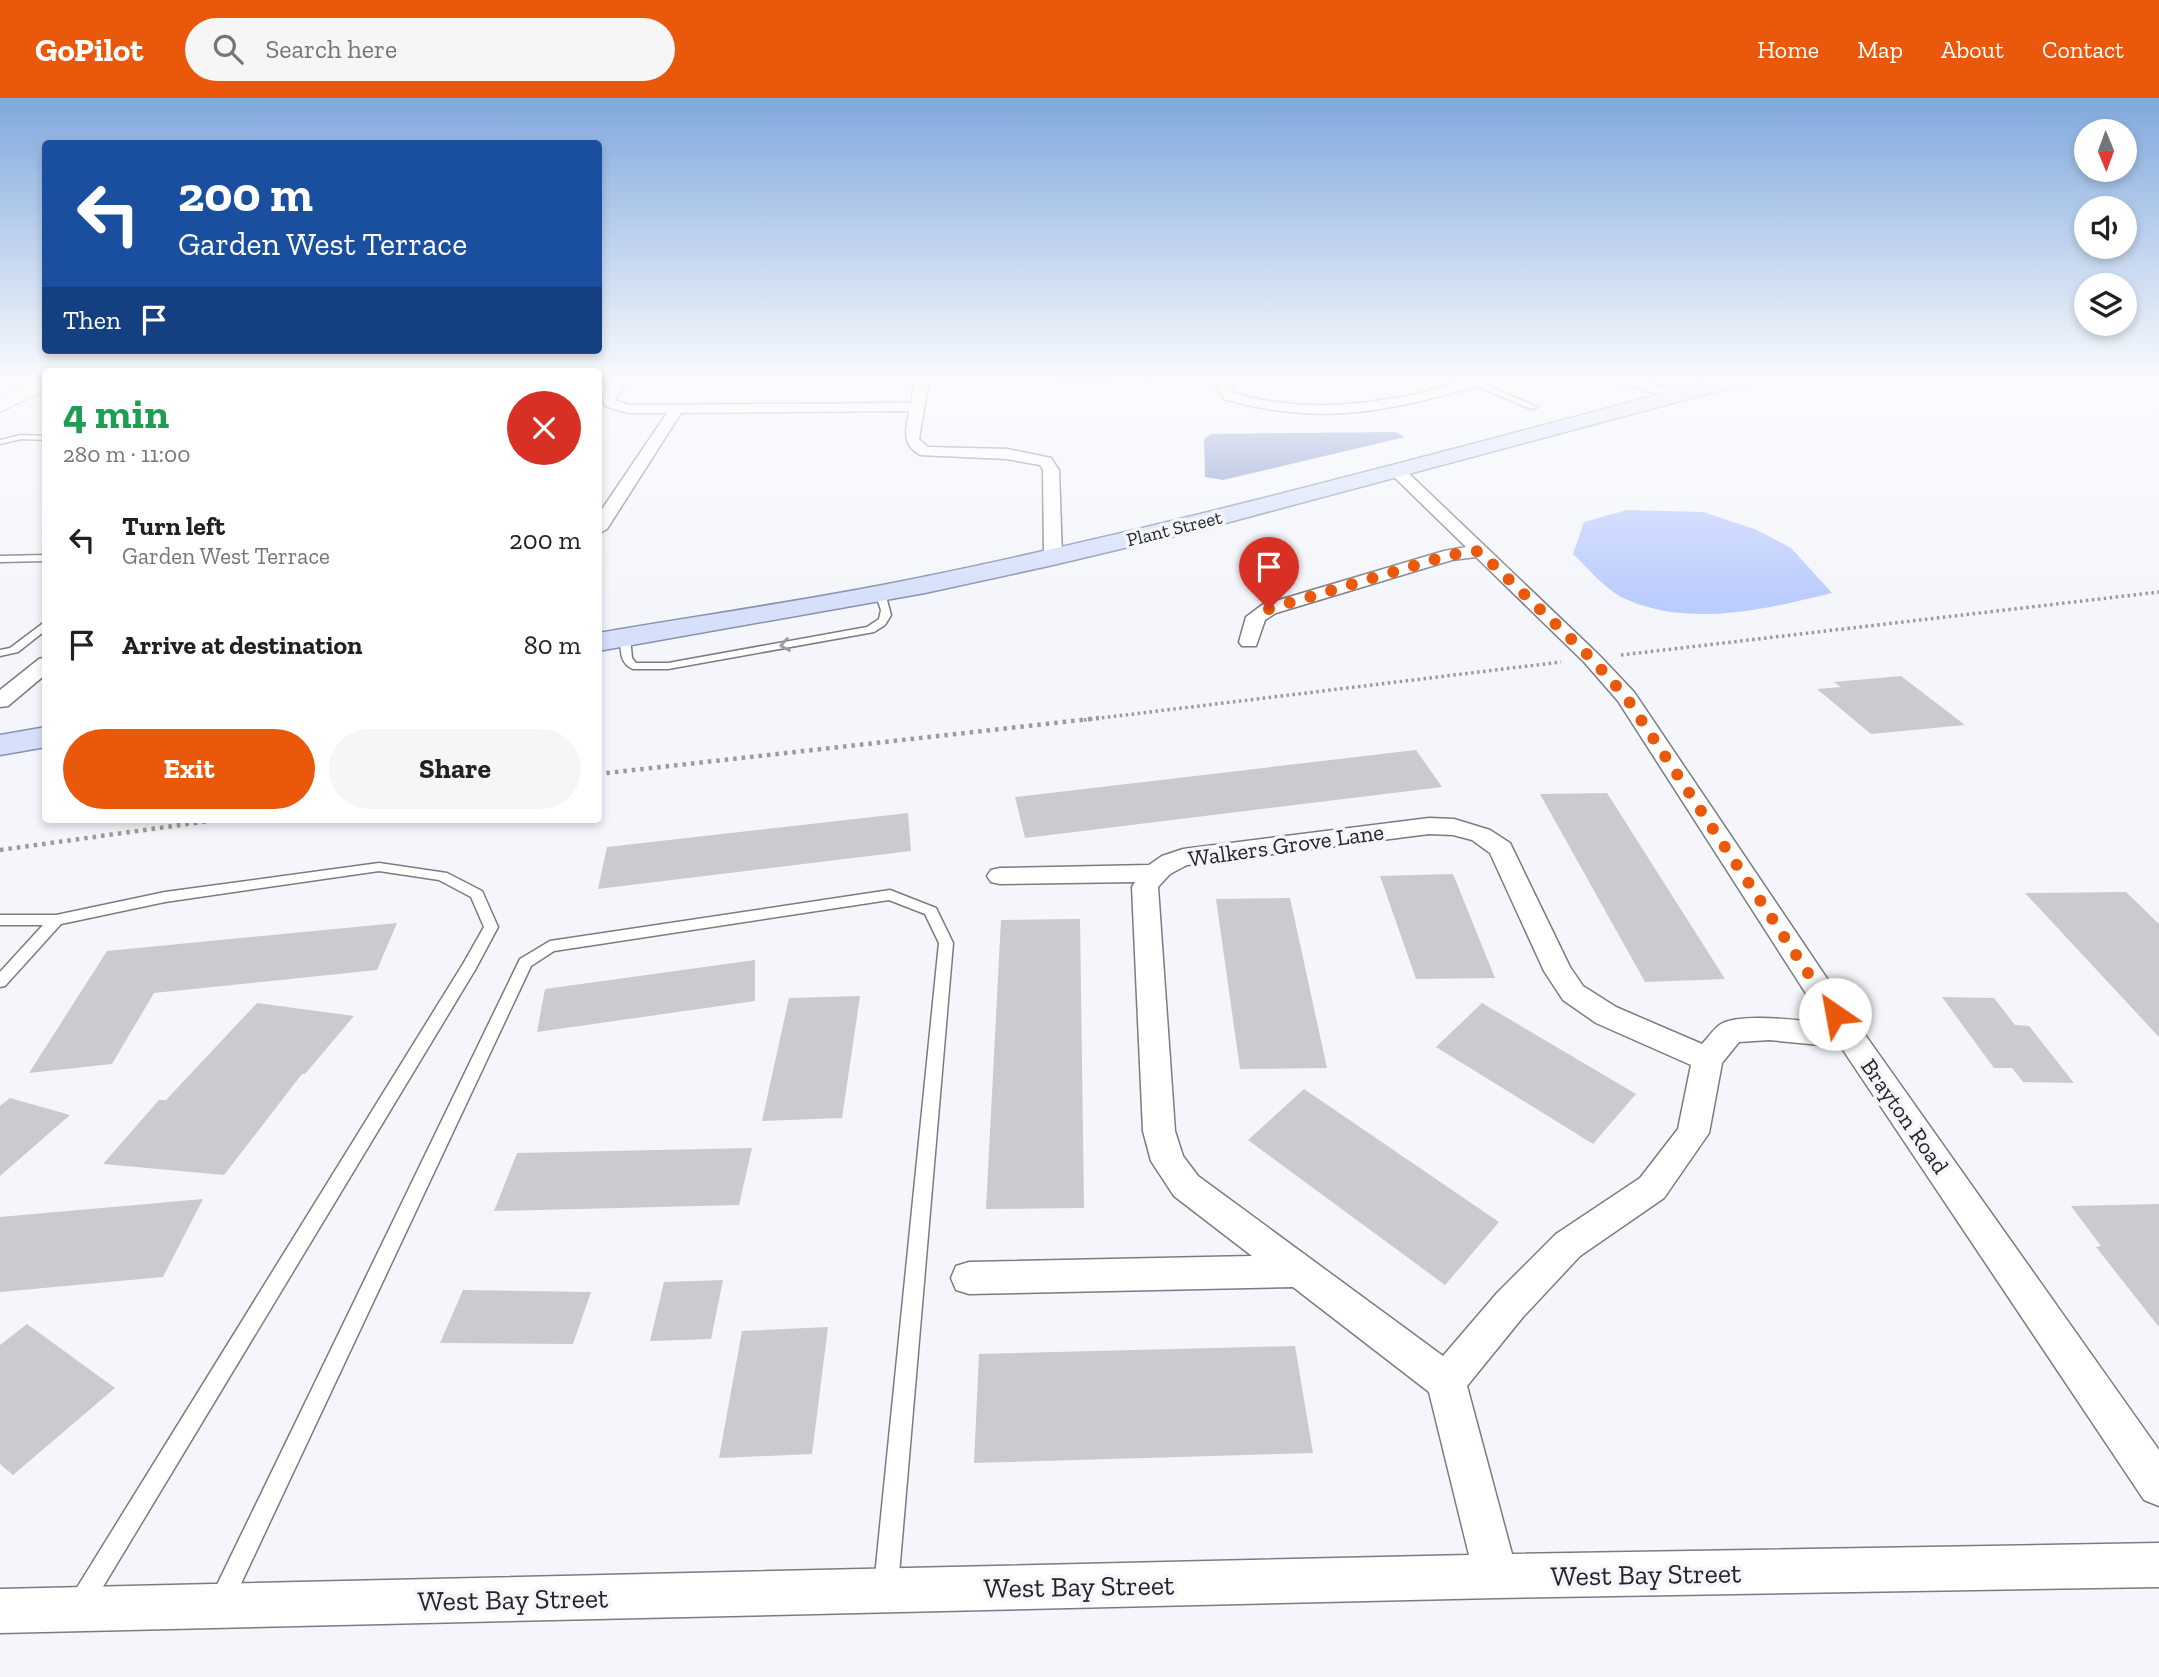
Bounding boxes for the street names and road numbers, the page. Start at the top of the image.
street label: Plant Street [1124,506,1224,551]
street label: Walkers Grove Lane [1187,817,1385,873]
street label: Brayton Road [1855,1053,1955,1179]
street label: West Bay Street [1550,1556,1742,1593]
street label: West Bay Street [983,1568,1175,1605]
street label: West Bay Street [417,1581,609,1618]

